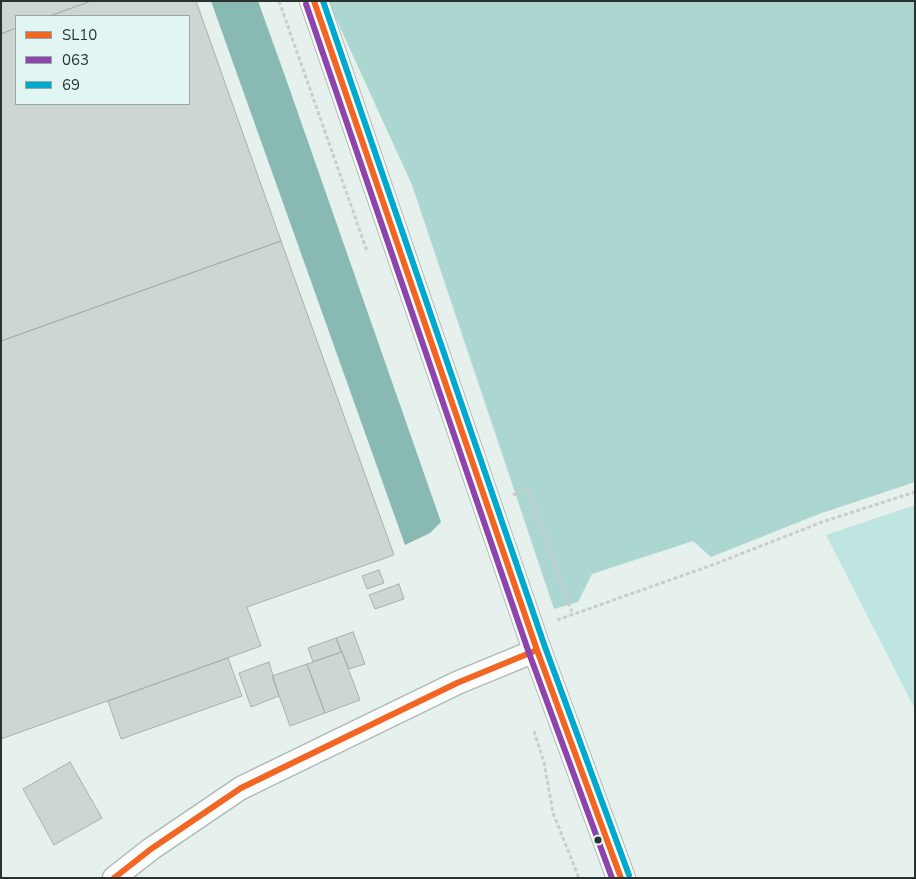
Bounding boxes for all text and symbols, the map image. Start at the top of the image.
legend [15,15,190,105]
text: SL10 [62,25,97,45]
text: 063 [62,50,89,70]
text: 69 [62,75,80,95]
unlabelled marker [593,835,603,845]

